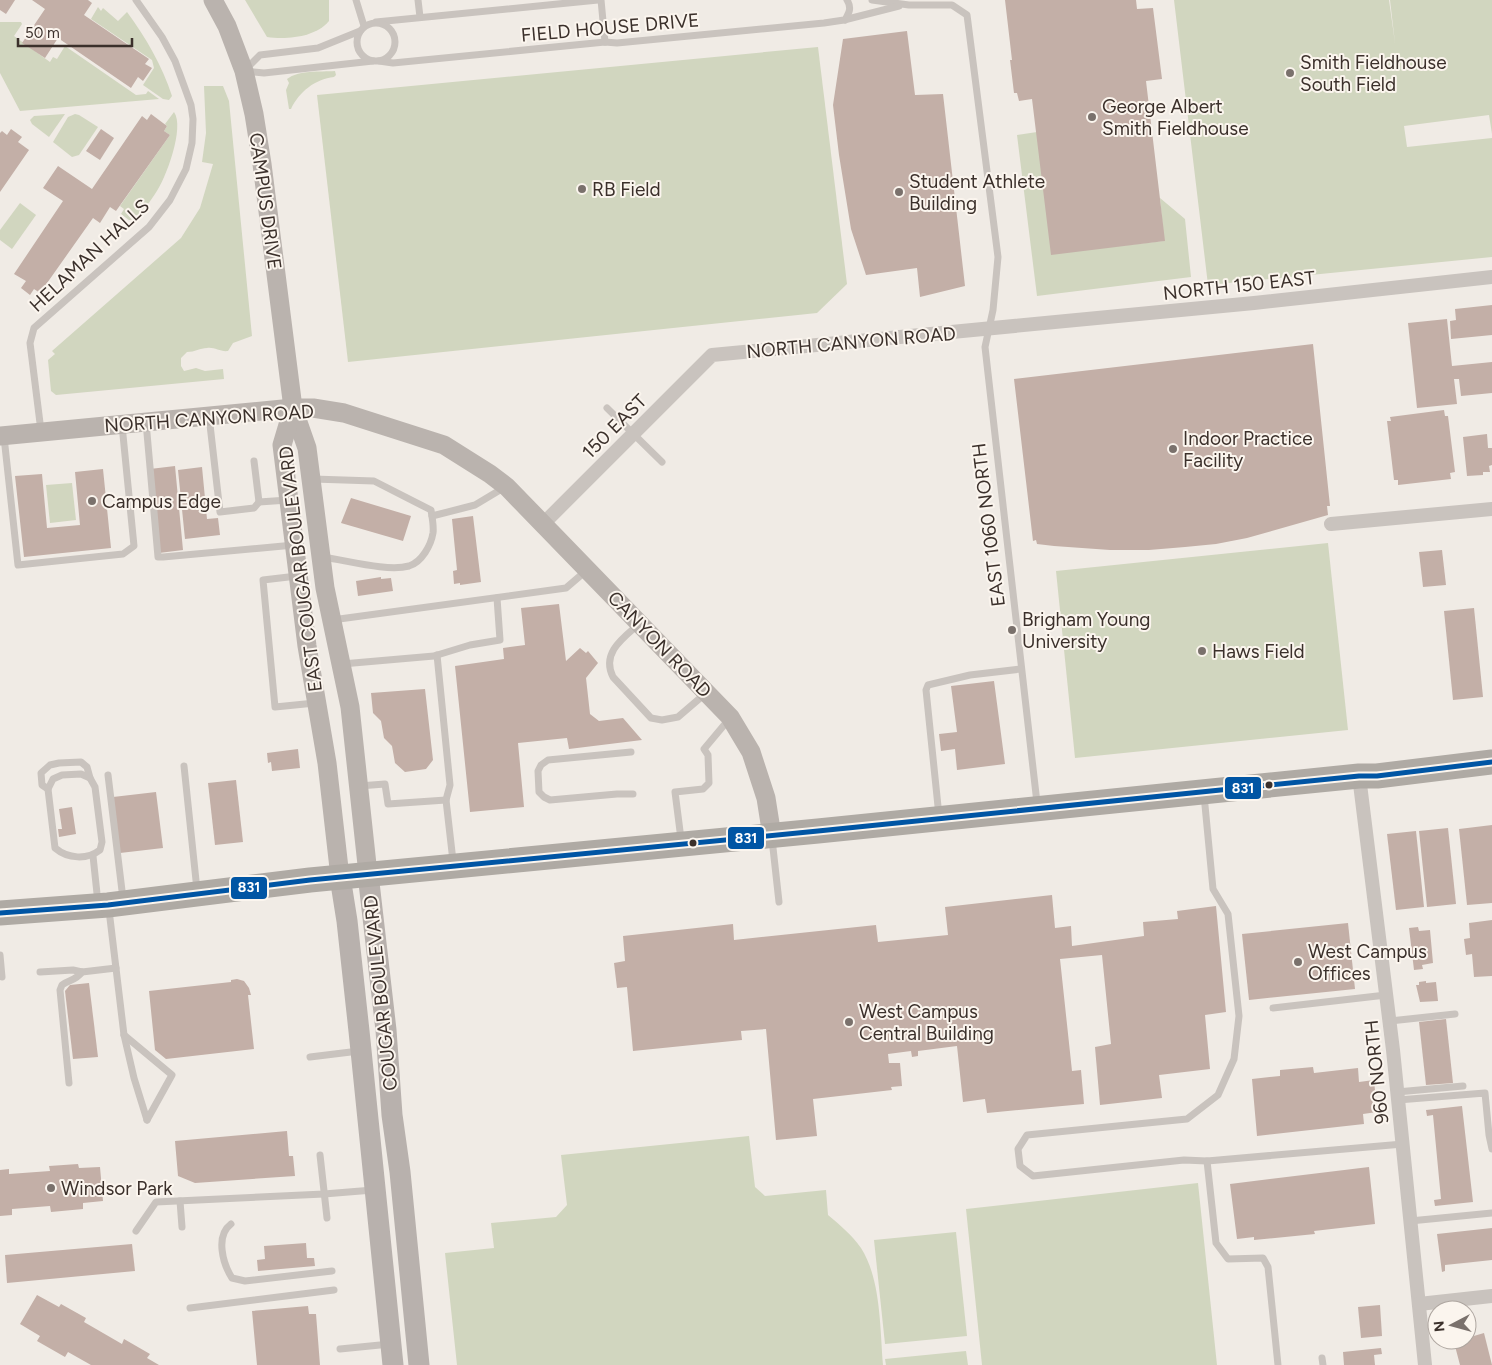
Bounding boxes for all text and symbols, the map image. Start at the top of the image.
street label: FIELD HOUSE DRIVE [520,8,700,47]
scale bar [18,15,131,47]
text: 50 m [25,24,60,42]
place label: Smith Fieldhouse South Field [1300,51,1447,96]
marker: Smith Fieldhouse South Field [1284,67,1296,79]
place label: George Albert Smith Fieldhouse [1102,95,1249,140]
marker: George Albert Smith Fieldhouse [1086,111,1098,123]
street label: CAMPUS DRIVE [245,131,286,271]
place label: Student Athlete Building [909,170,1045,215]
place label: RB Field [592,178,661,201]
marker: RB Field [576,183,588,195]
marker: Student Athlete Building [893,186,905,198]
street label: HELAMAN HALLS [25,194,154,317]
street label: NORTH 150 EAST [1162,266,1317,305]
street label: NORTH CANYON ROAD [745,322,957,363]
street label: 150 EAST [577,389,652,463]
street label: NORTH CANYON ROAD [103,400,315,437]
place label: Indoor Practice Facility [1183,427,1313,472]
street label: EAST 1060 NORTH [967,442,1010,608]
marker: Indoor Practice Facility [1167,443,1179,455]
street label: EAST COUGAR BOULEVARD [274,445,327,693]
place label: Campus Edge [102,490,221,513]
marker: Campus Edge [86,495,98,507]
street label: CANYON ROAD [603,586,716,702]
place label: Brigham Young University [1022,608,1150,653]
marker: Brigham Young University [1006,624,1018,636]
place label: Haws Field [1212,640,1305,663]
marker: Haws Field [1196,645,1208,657]
line badge: 831 [1224,776,1262,800]
text: 831 [1232,780,1254,797]
unlabelled marker [1264,780,1274,790]
line badge: 831 [727,826,765,850]
text: 831 [735,830,757,847]
unlabelled marker [688,838,698,848]
line badge: 831 [230,876,268,900]
text: 831 [238,879,260,896]
street label: COUGAR BOULEVARD [359,894,402,1092]
place label: West Campus Offices [1308,940,1427,985]
marker: West Campus Offices [1292,956,1304,968]
place label: West Campus Central Building [859,1000,994,1045]
marker: West Campus Central Building [843,1016,855,1028]
street label: 960 NORTH [1360,1019,1393,1125]
place label: Windsor Park [61,1177,173,1200]
marker: Windsor Park [45,1182,57,1194]
north arrow [1427,1300,1477,1350]
text: N [1431,1320,1449,1333]

